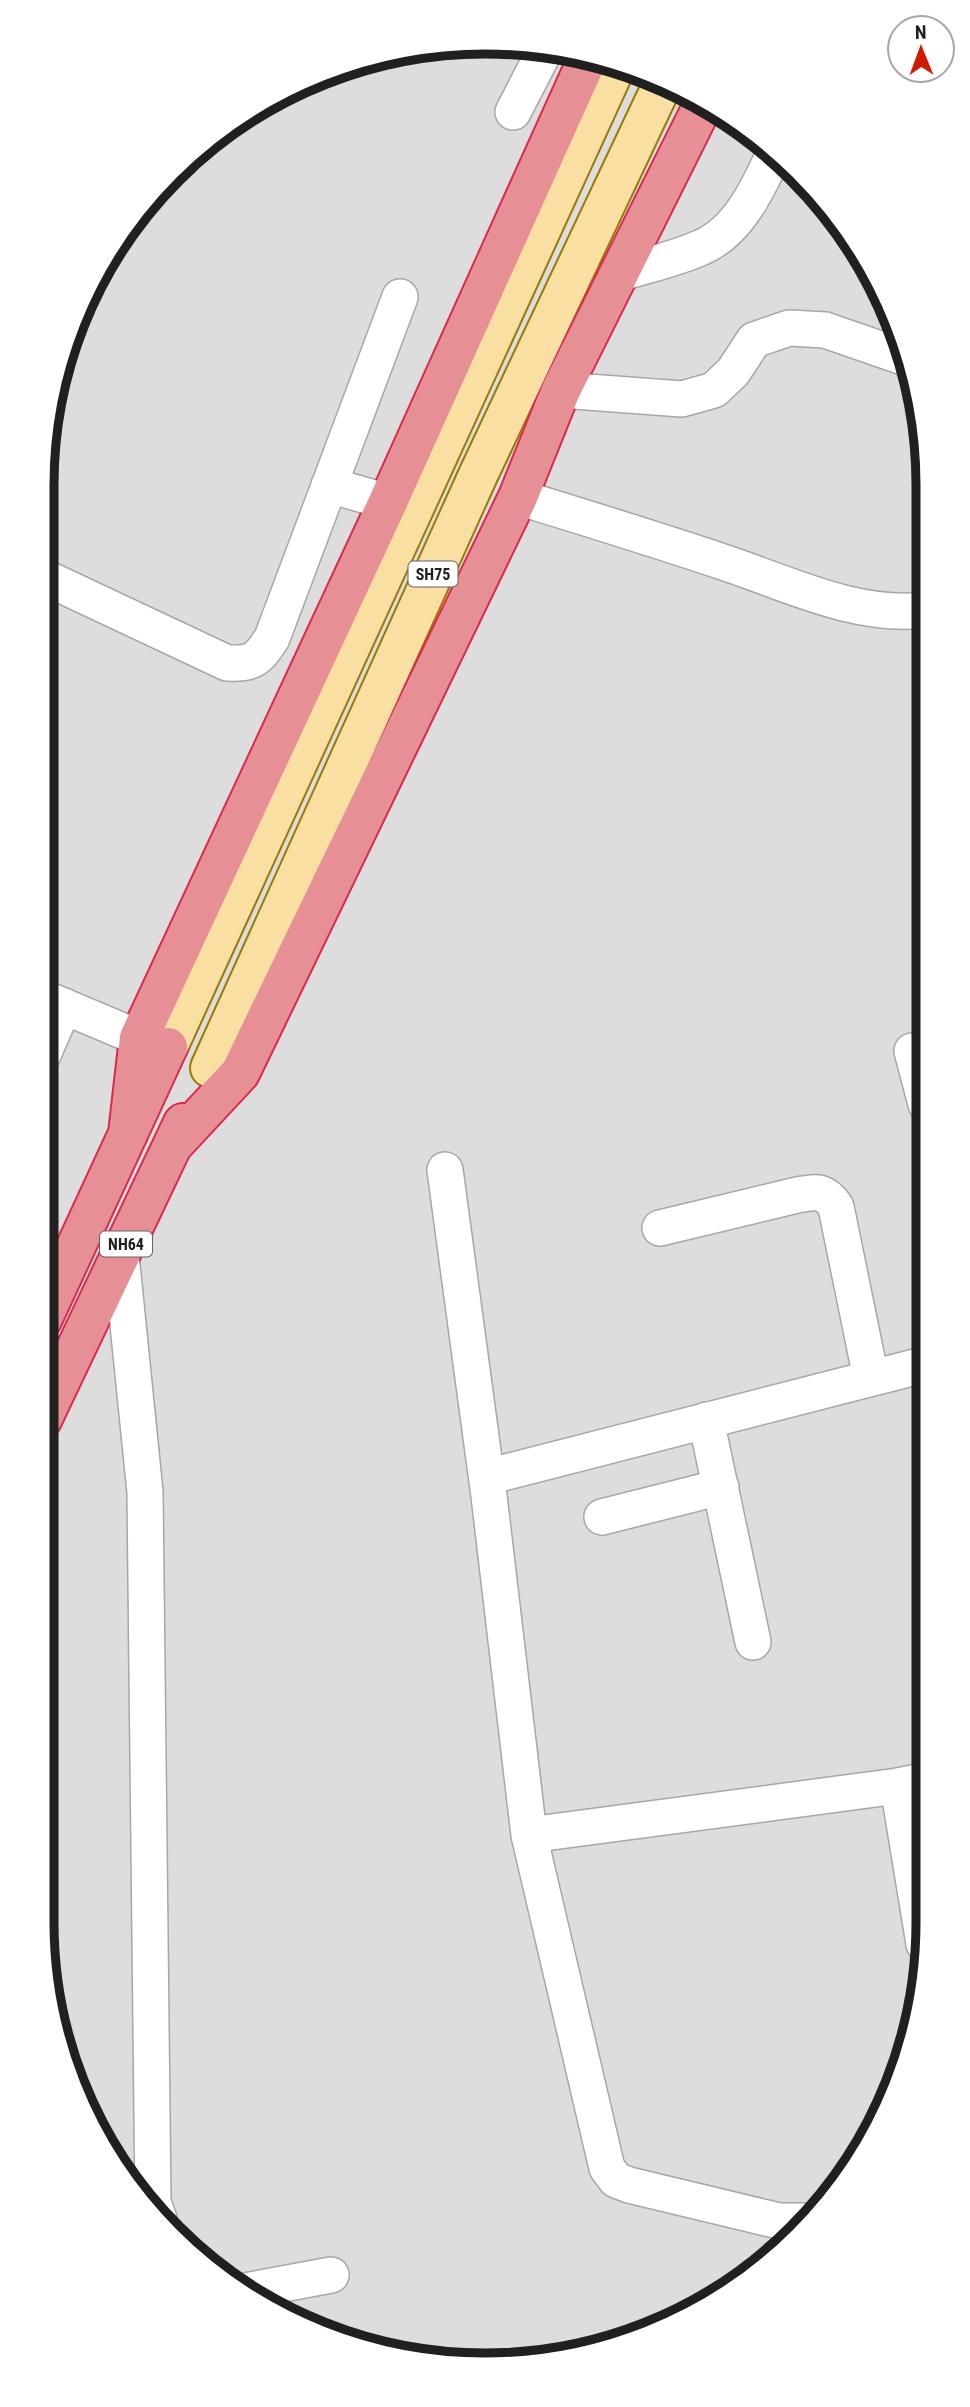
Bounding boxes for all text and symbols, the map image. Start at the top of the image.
north arrow [886,14,956,84]
text: N [915,21,927,44]
road number: SH75 [408,562,458,586]
road number: NH64 [100,1232,152,1256]

